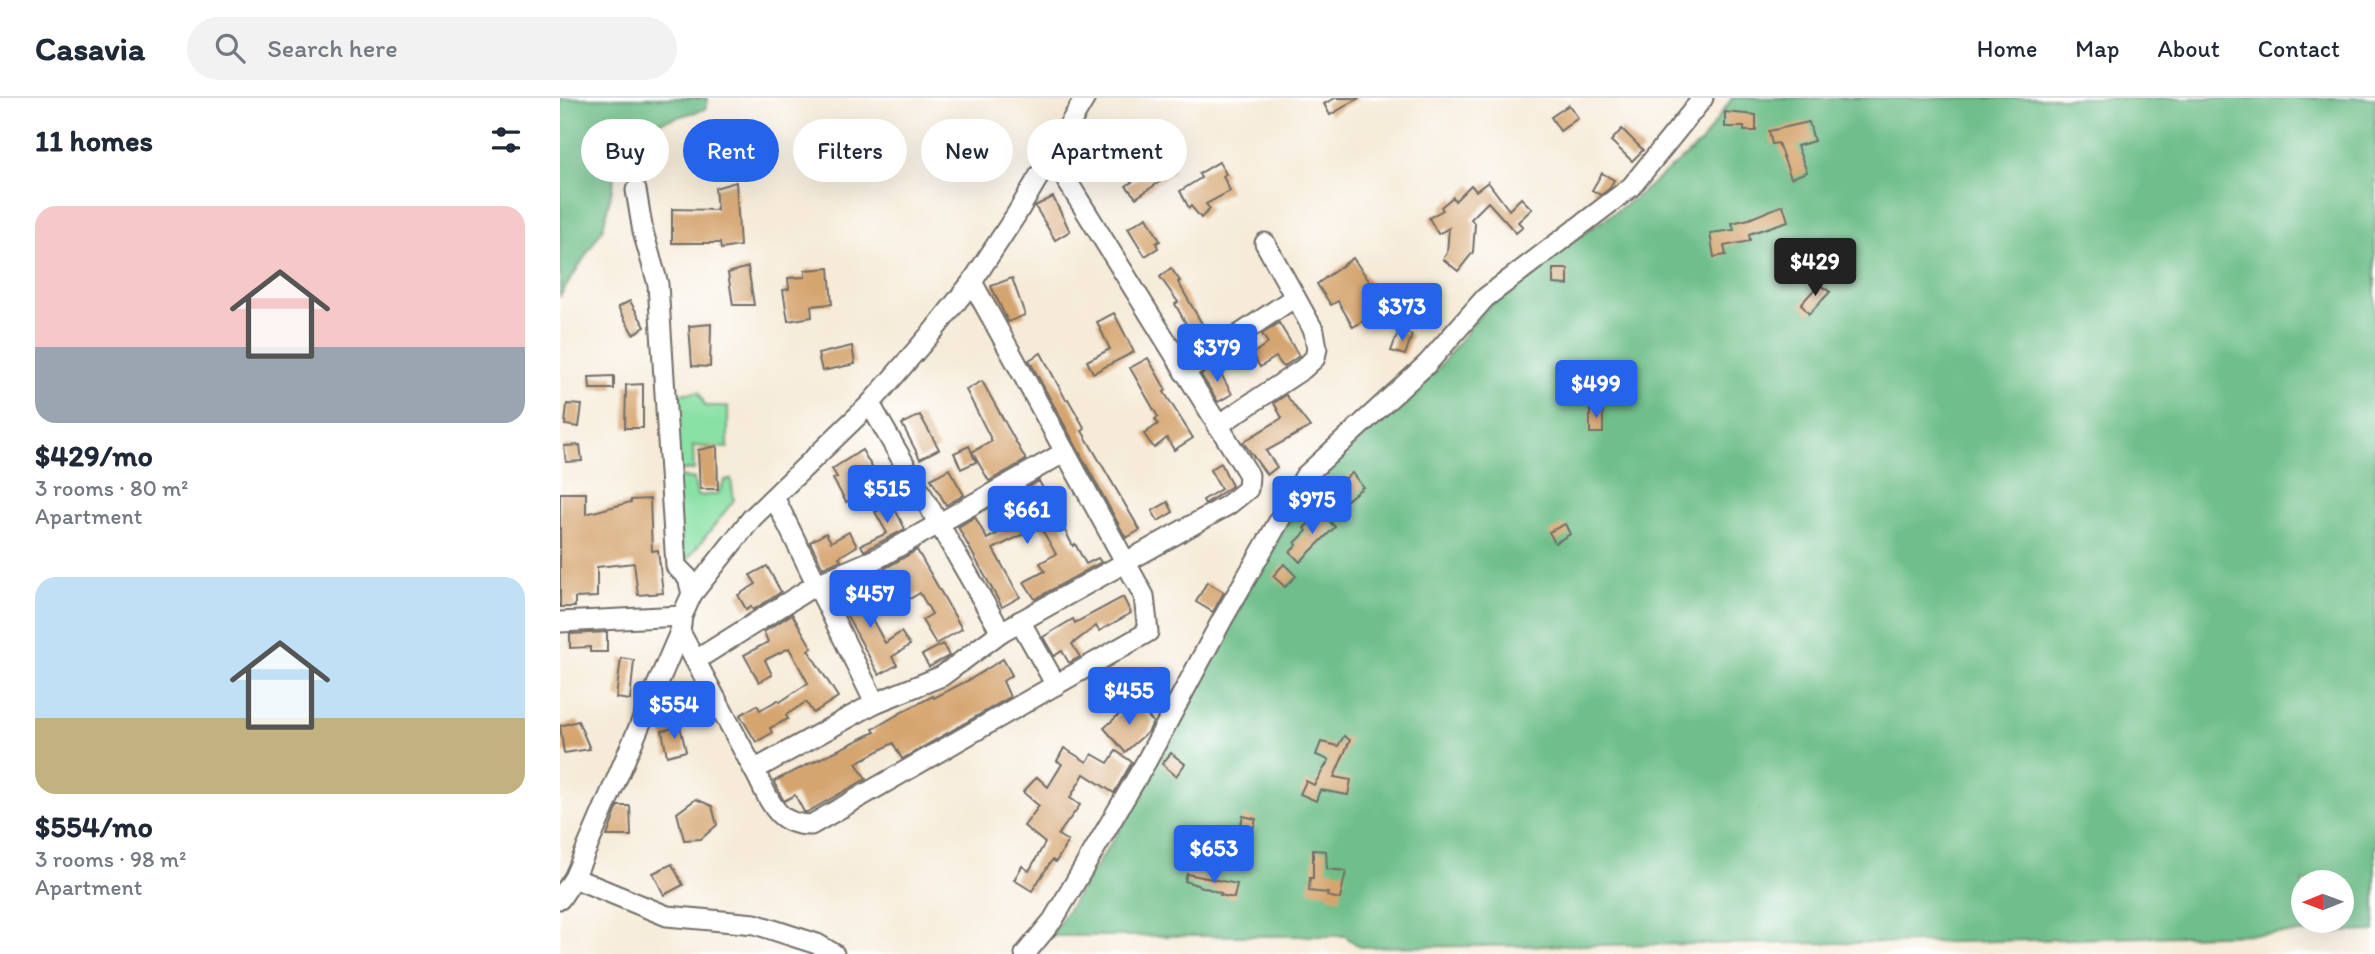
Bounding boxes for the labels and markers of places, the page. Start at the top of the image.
pin: $429 [1774,238,1856,298]
pin: $373 [1361,284,1443,343]
pin: $379 [1176,324,1258,384]
pin: $499 [1555,360,1637,420]
pin: $515 [846,466,928,525]
pin: $975 [1271,476,1353,536]
pin: $661 [986,486,1068,546]
pin: $457 [829,570,911,630]
pin: $455 [1088,668,1170,727]
pin: $554 [633,682,715,741]
pin: $653 [1173,826,1255,885]

